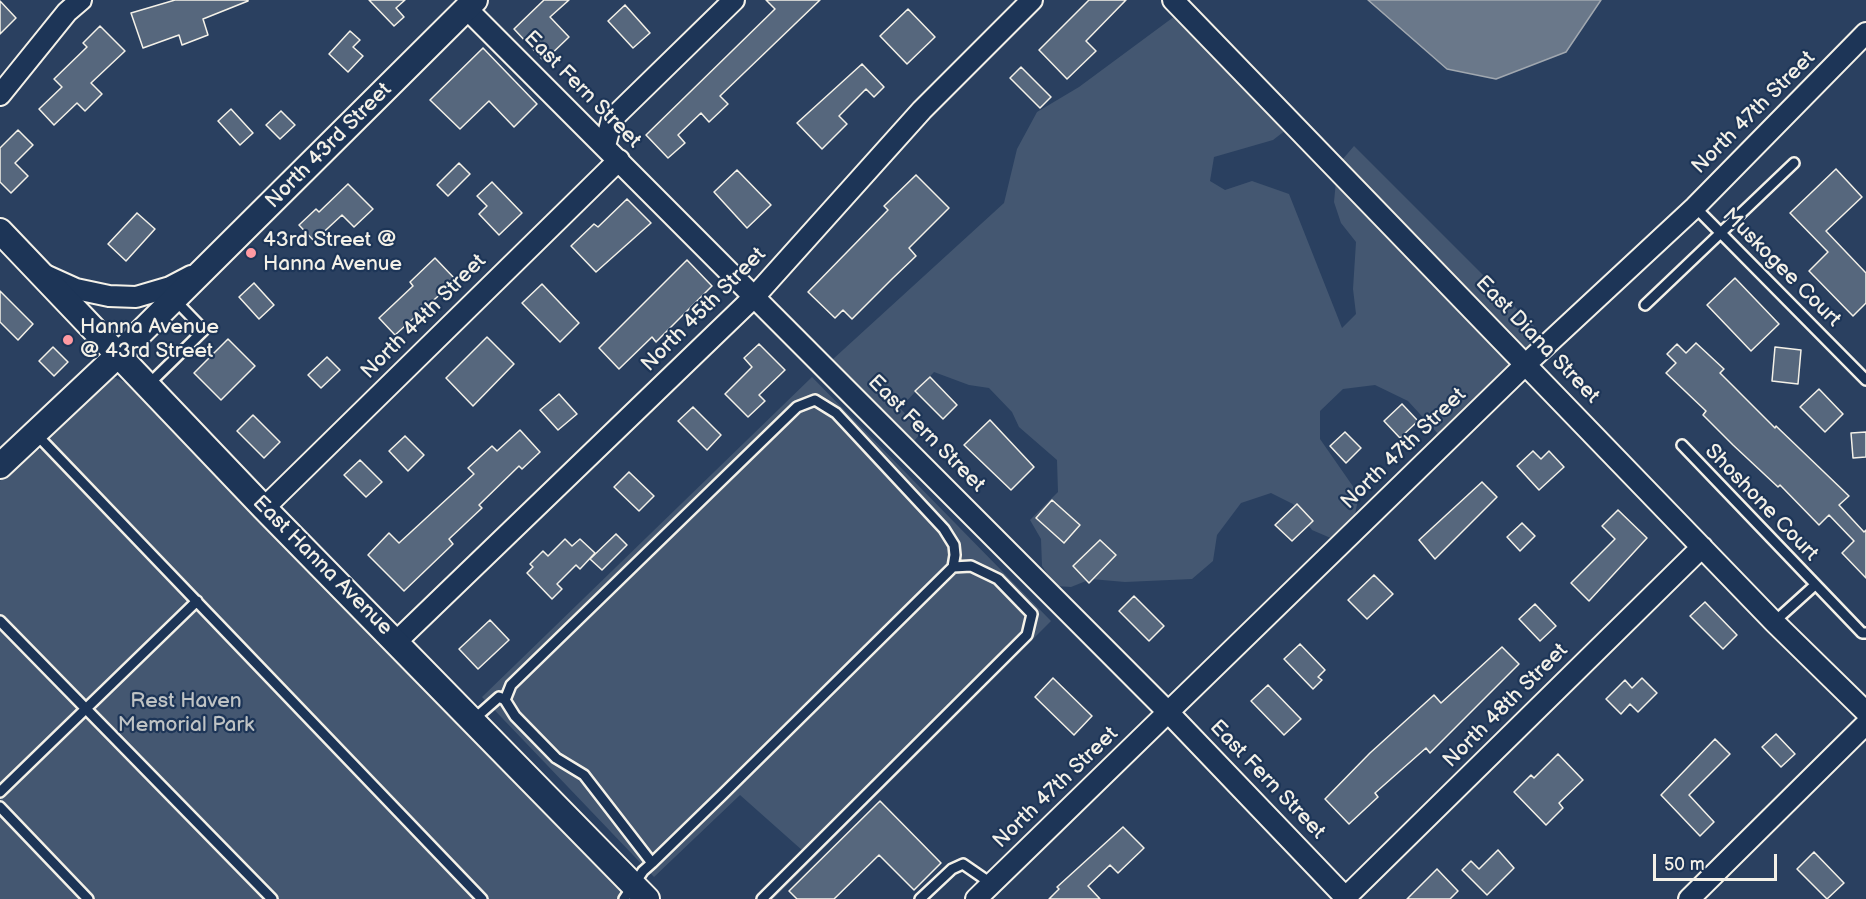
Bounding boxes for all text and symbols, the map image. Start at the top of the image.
street label: East Fern Street [518,26,646,154]
street label: North 47th Street [1687,46,1821,180]
street label: North 43rd Street [261,78,397,214]
street label: Muskogee Court [1716,203,1846,333]
place label: 43rd Street @ Hanna Avenue [263,228,402,278]
street label: North 45th Street [637,243,771,377]
marker: 43rd Street @ Hanna Avenue [244,246,258,260]
street label: North 44th Street [356,249,492,385]
street label: East Diana Street [1470,271,1604,409]
place label: Hanna Avenue @ 43rd Street [80,315,219,365]
marker: Hanna Avenue @ 43rd Street [61,333,75,347]
street label: East Fern Street [862,370,990,498]
street label: North 47th Street [1336,383,1472,515]
street label: Shoshone Court [1699,439,1823,567]
street label: East Hanna Avenue [247,491,397,641]
street label: North 48th Street [1439,639,1573,773]
park label: Rest Haven Memorial Park [118,689,254,739]
street label: East Fern Street [1204,715,1330,845]
street label: North 47th Street [988,722,1124,854]
scale bar [1656,842,1780,880]
text: 50 m [1664,854,1705,875]

